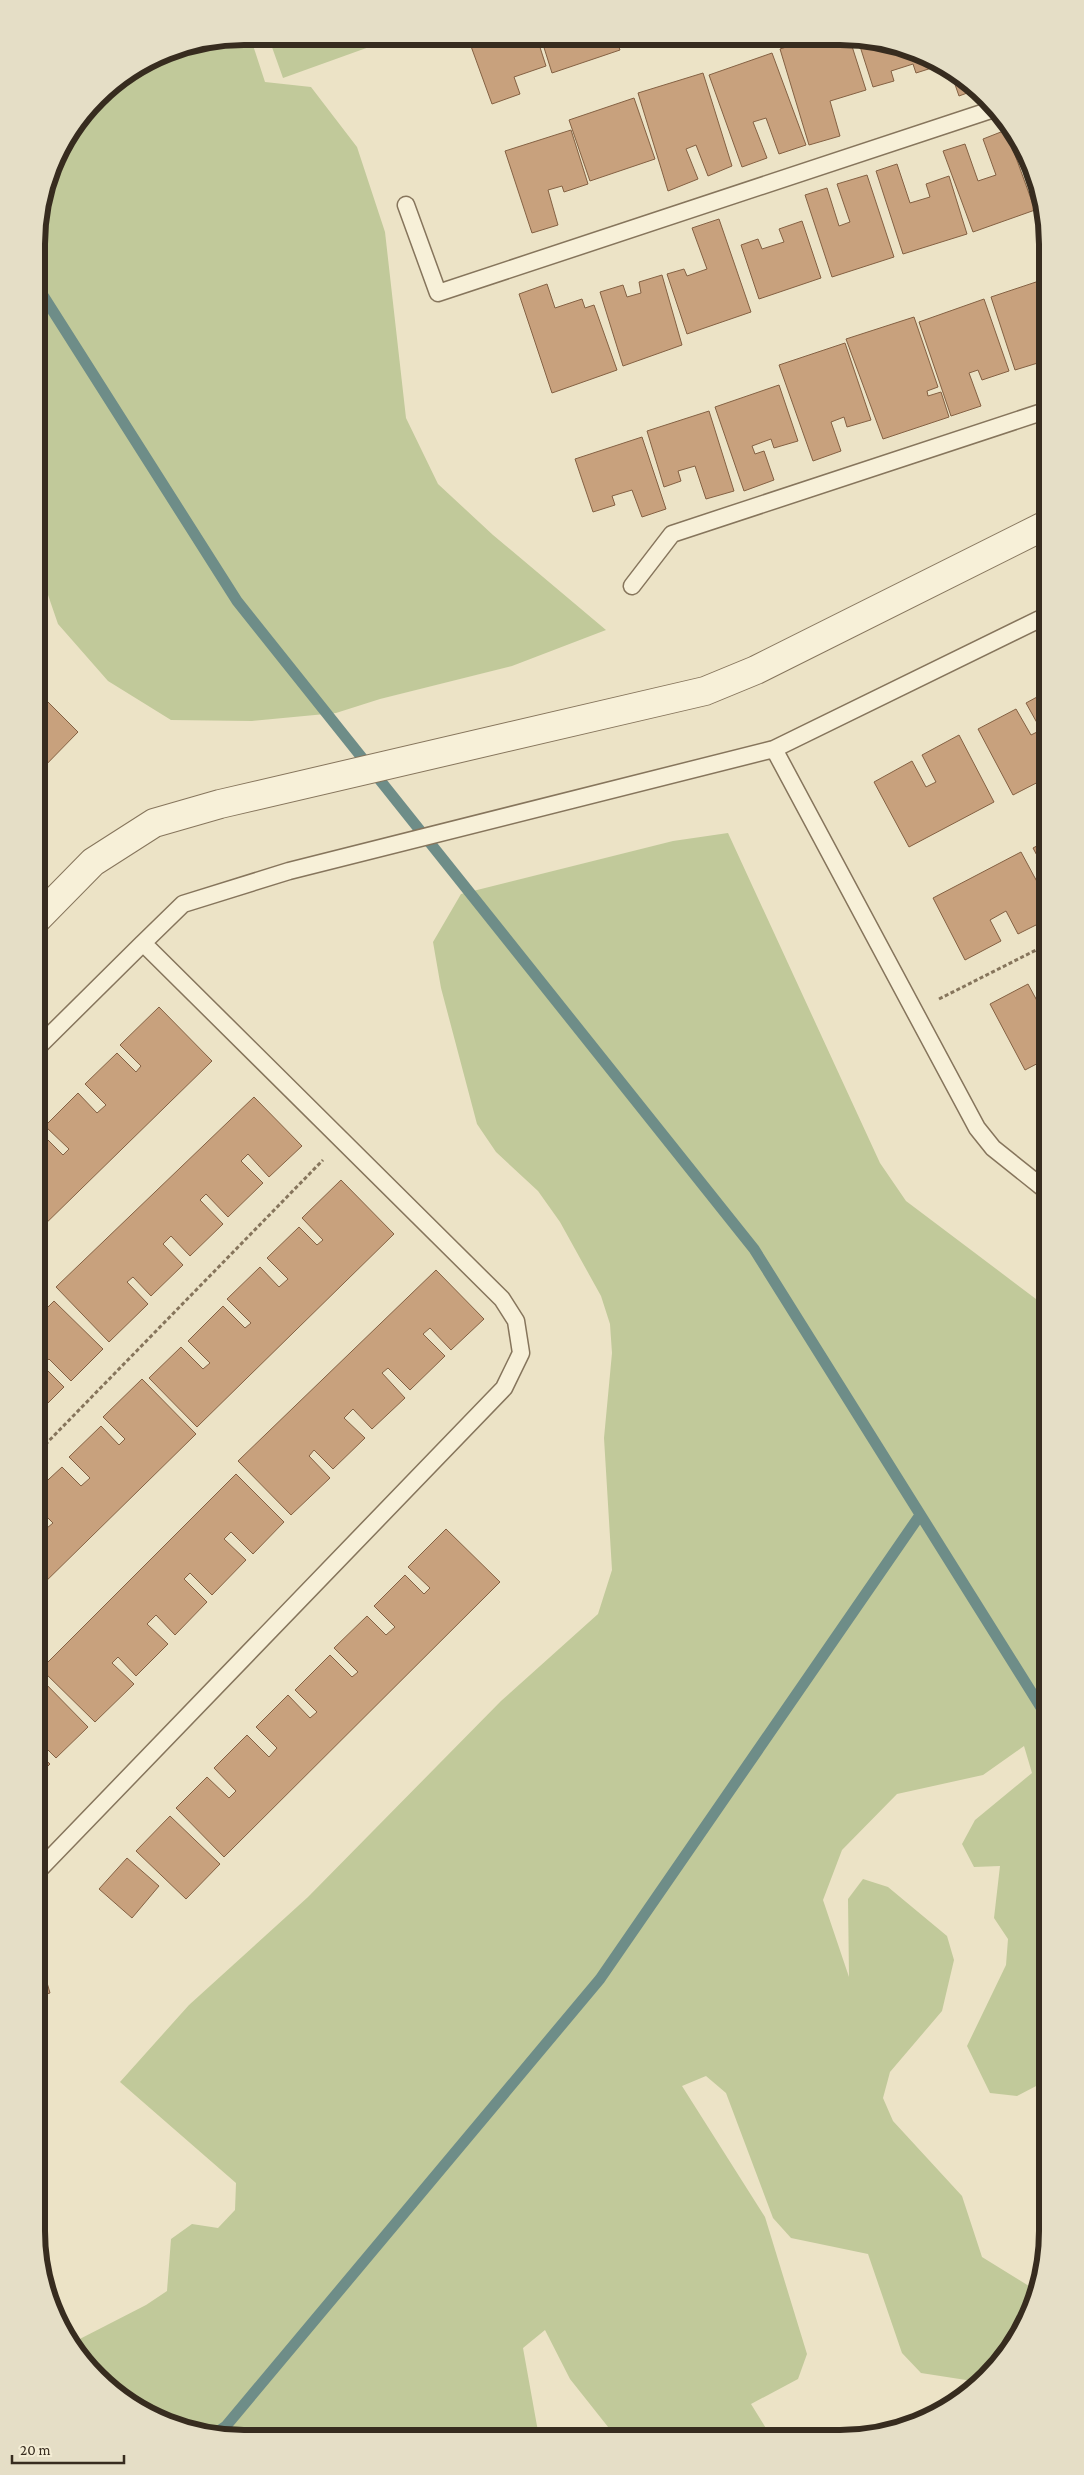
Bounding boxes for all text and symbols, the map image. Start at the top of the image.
scale bar [12,2432,125,2464]
text: 20 m [20,2442,51,2458]

